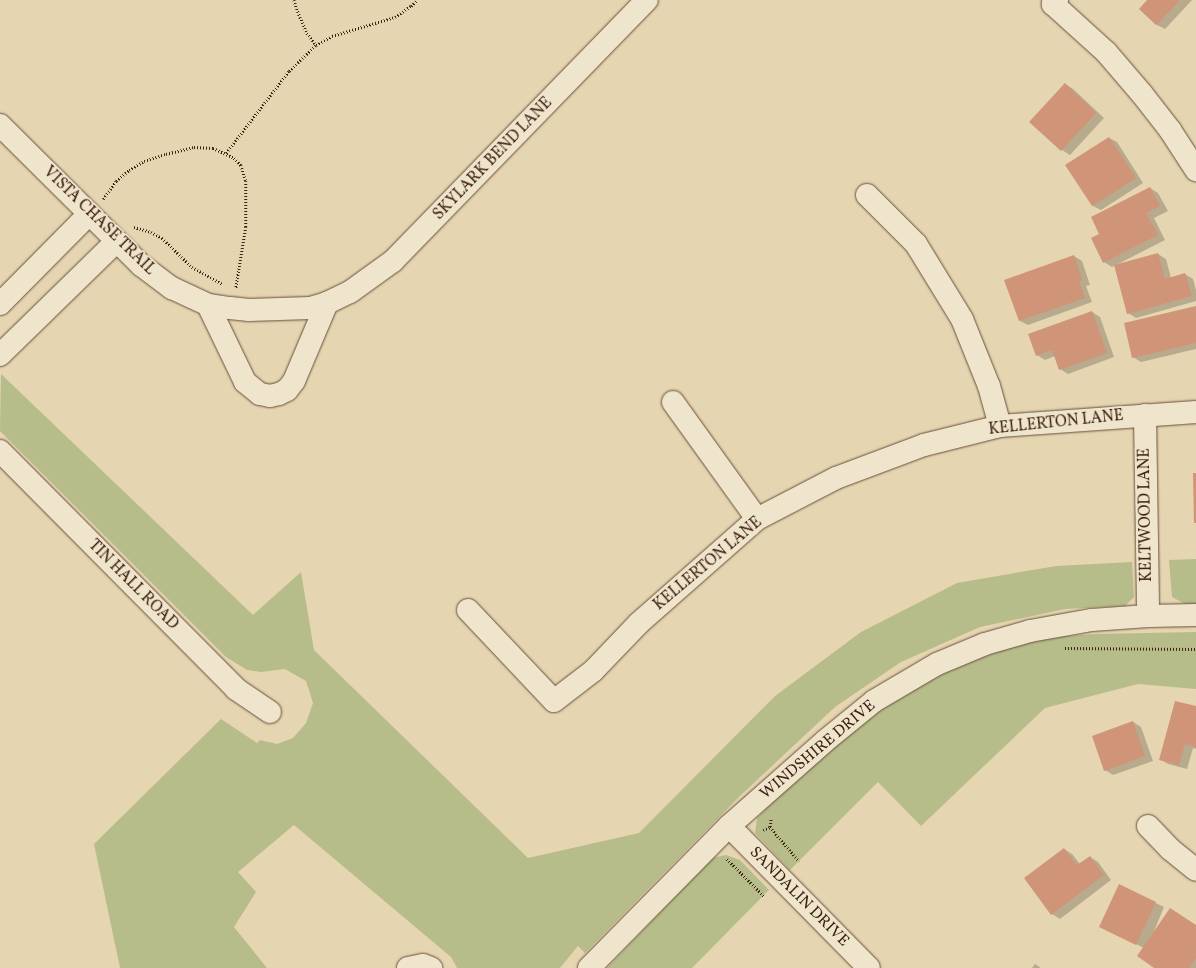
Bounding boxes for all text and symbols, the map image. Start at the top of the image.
street label: SKYLARK BEND LANE [429,94,557,224]
street label: VISTA CHASE TRAIL [39,162,159,280]
street label: KELLERTON LANE [988,406,1124,440]
street label: KELTWOOD LANE [1135,448,1157,582]
street label: KELLERTON LANE [650,513,766,615]
street label: TIN HALL ROAD [84,536,182,634]
street label: WINDSHIRE DRIVE [757,696,879,804]
street label: SANDALIN DRIVE [745,843,853,951]

